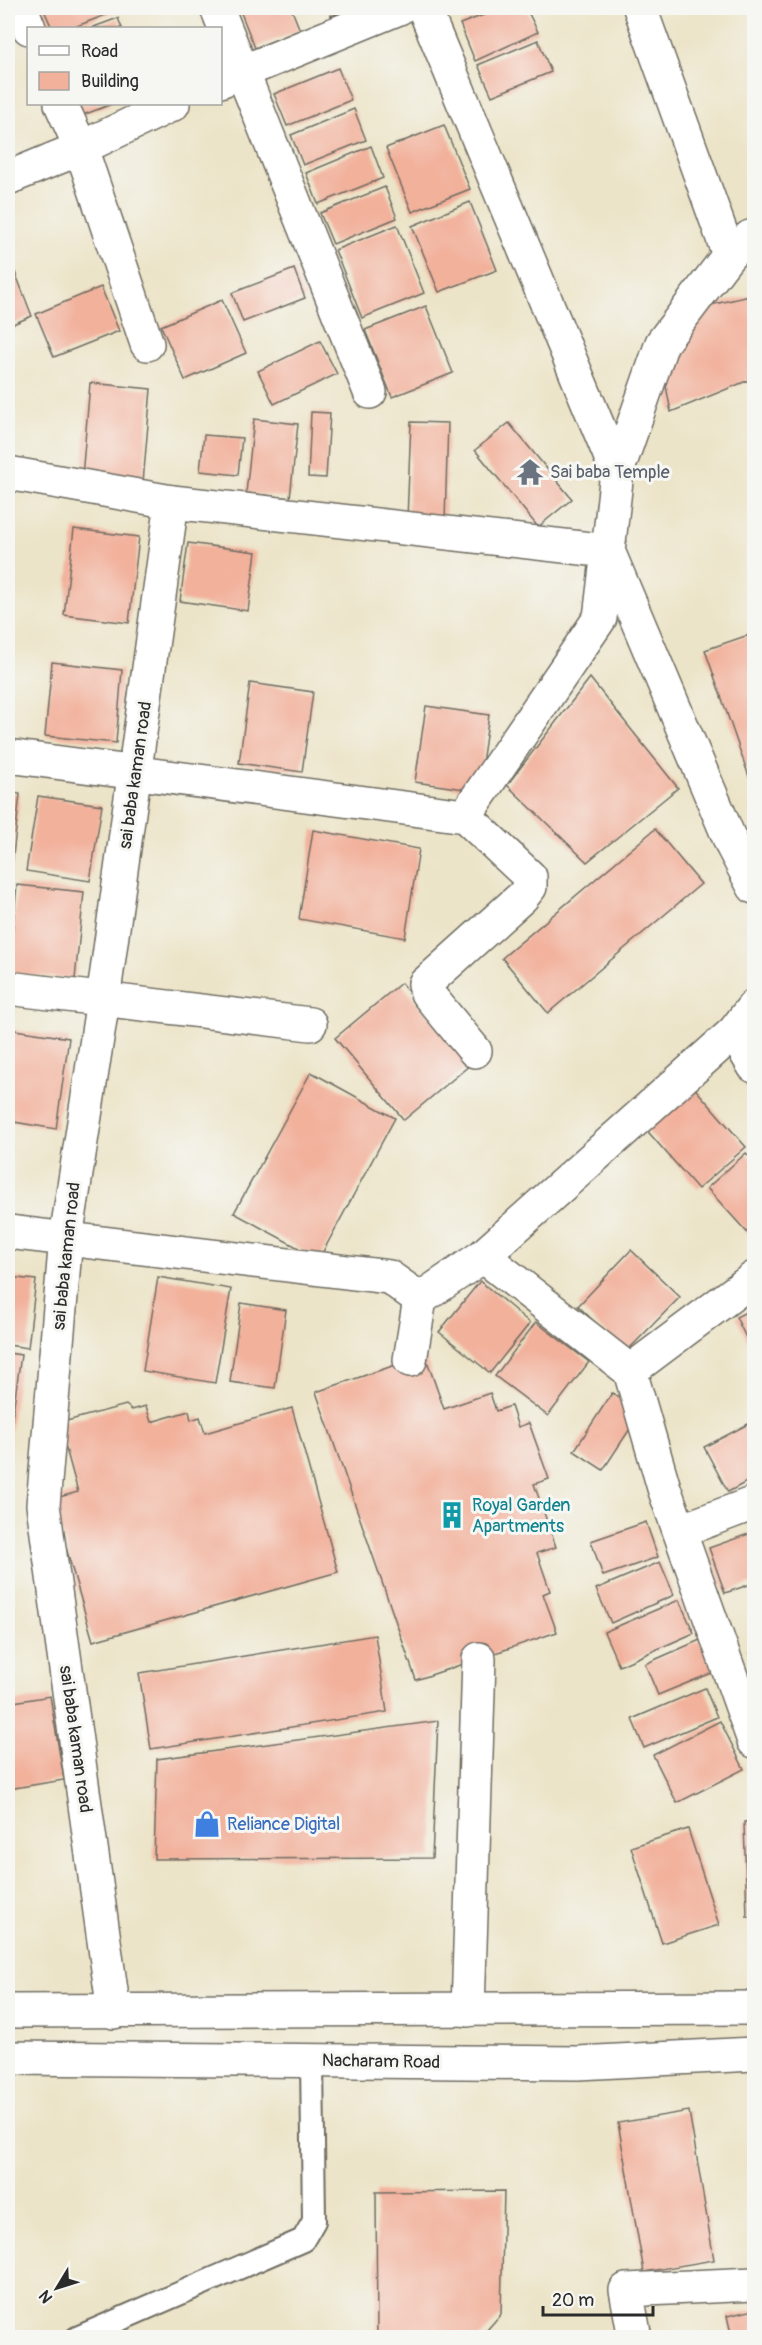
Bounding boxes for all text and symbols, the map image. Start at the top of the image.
legend [27,27,222,105]
text: Road [81,40,118,63]
text: Building [81,70,139,93]
temple icon: Sai baba Temple [515,457,545,487]
place label: Sai baba Temple [550,461,670,484]
street label: sai baba kaman road [114,700,157,850]
street label: sai baba kaman road [47,1181,86,1331]
place label: Royal Garden Apartments [472,1494,570,1538]
building icon: Royal Garden Apartments [437,1500,467,1530]
street label: sai baba kaman road [54,1664,97,1814]
shop icon: Reliance Digital [192,1809,222,1839]
place label: Reliance Digital [227,1813,340,1836]
street label: Nacharam Road [322,2049,440,2074]
north arrow [27,2258,87,2318]
scale bar [543,2279,652,2317]
text: N [35,2286,57,2307]
text: 20 m [552,2289,594,2312]

